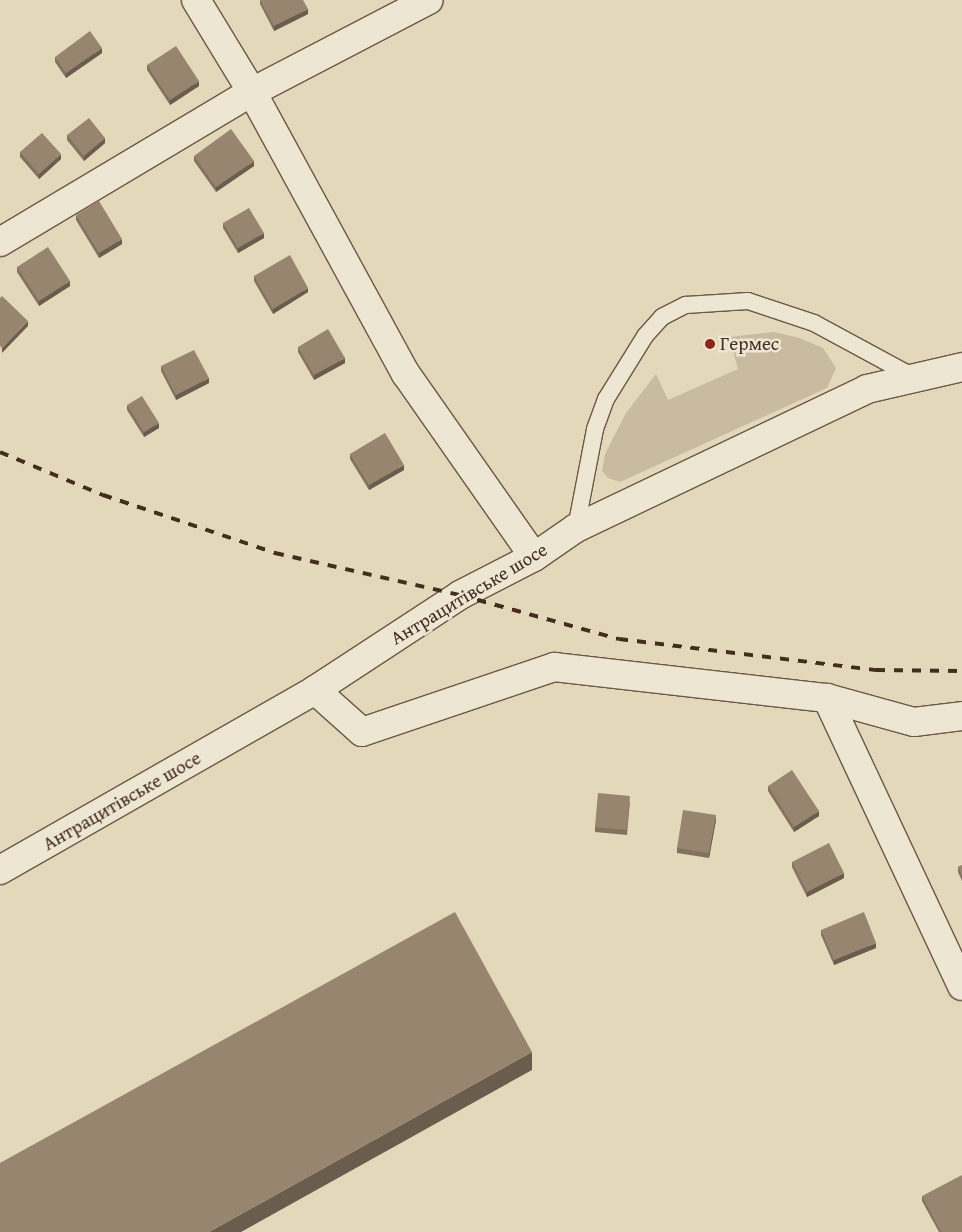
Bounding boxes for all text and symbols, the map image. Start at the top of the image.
place label: Гермес [720,333,779,355]
marker: Гермес [704,338,716,350]
street label: Антрацитівське шосе [387,538,551,650]
street label: Антрацитівське шосе [39,746,205,856]

